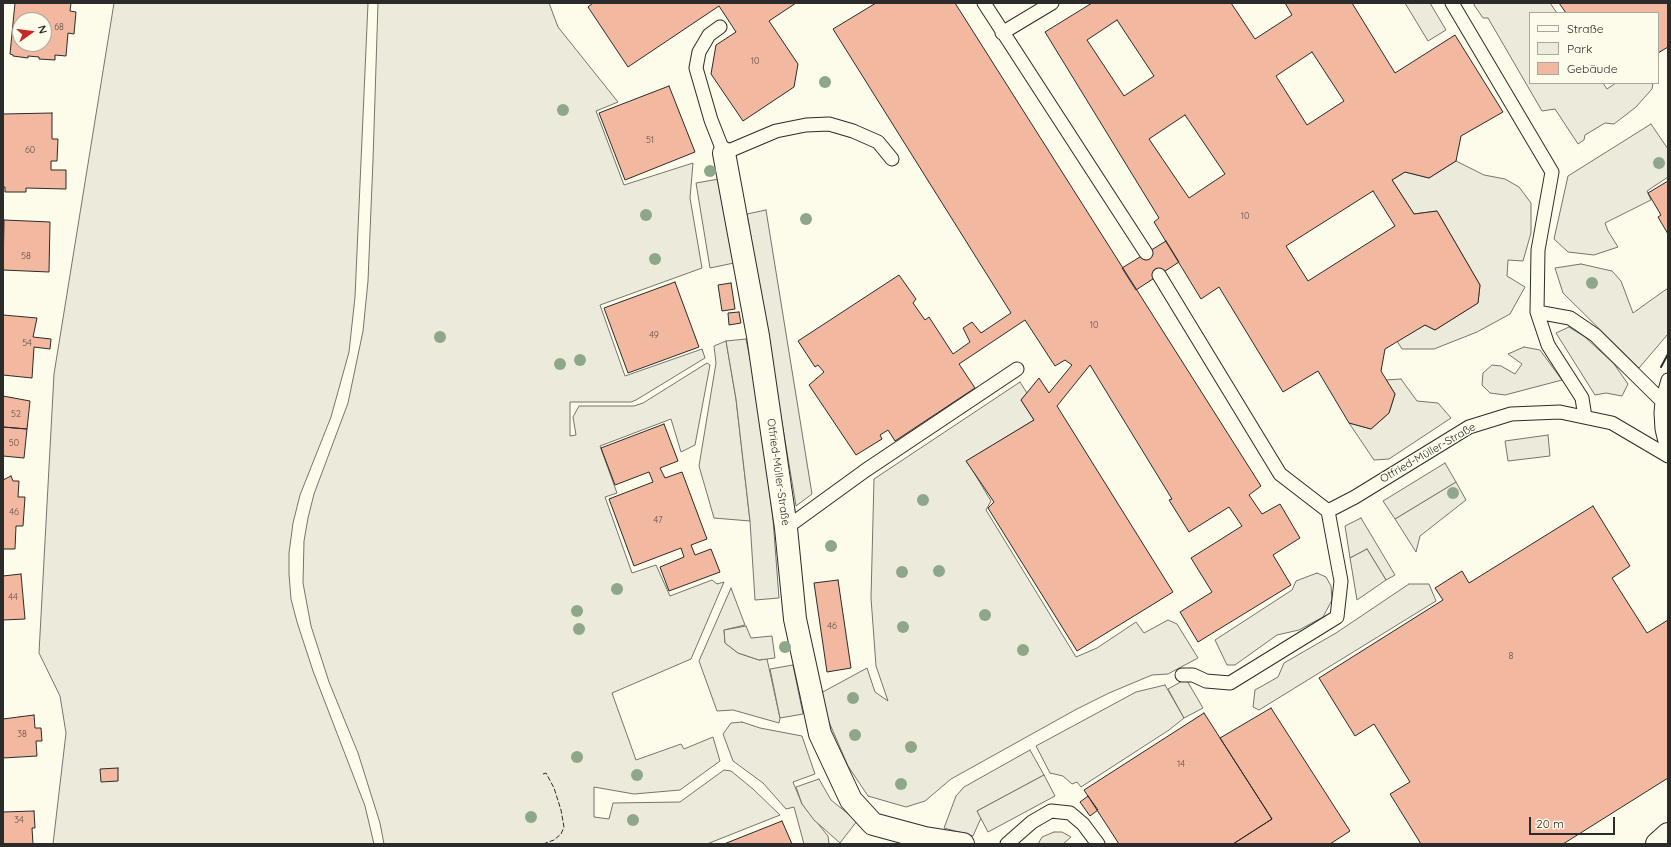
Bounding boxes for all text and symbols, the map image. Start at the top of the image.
north arrow [12,12,52,52]
legend [1529,12,1659,84]
text: Straße [1567,21,1604,36]
house number: 68 [54,22,64,32]
text: N [35,24,50,35]
text: Park [1567,41,1592,56]
house number: 10 [751,56,759,66]
text: Gebäude [1567,61,1617,76]
house number: 51 [646,135,654,145]
house number: 60 [25,145,35,155]
house number: 10 [1241,211,1249,221]
house number: 58 [21,251,31,261]
house number: 10 [1090,320,1098,330]
house number: 49 [649,330,659,340]
house number: 54 [22,338,32,348]
house number: 52 [11,409,21,419]
street label: Otfried-Müller-Straße [764,418,792,526]
street label: Otfried-Müller-Straße [1378,420,1478,486]
house number: 50 [9,438,19,448]
house number: 46 [9,507,19,517]
house number: 47 [653,515,663,525]
house number: 44 [8,592,18,602]
house number: 46 [827,621,837,631]
house number: 8 [1509,651,1513,661]
house number: 38 [17,729,27,739]
house number: 14 [1177,759,1185,769]
scale bar [1531,809,1617,835]
house number: 34 [14,815,24,825]
text: 20 m [1536,816,1564,831]

